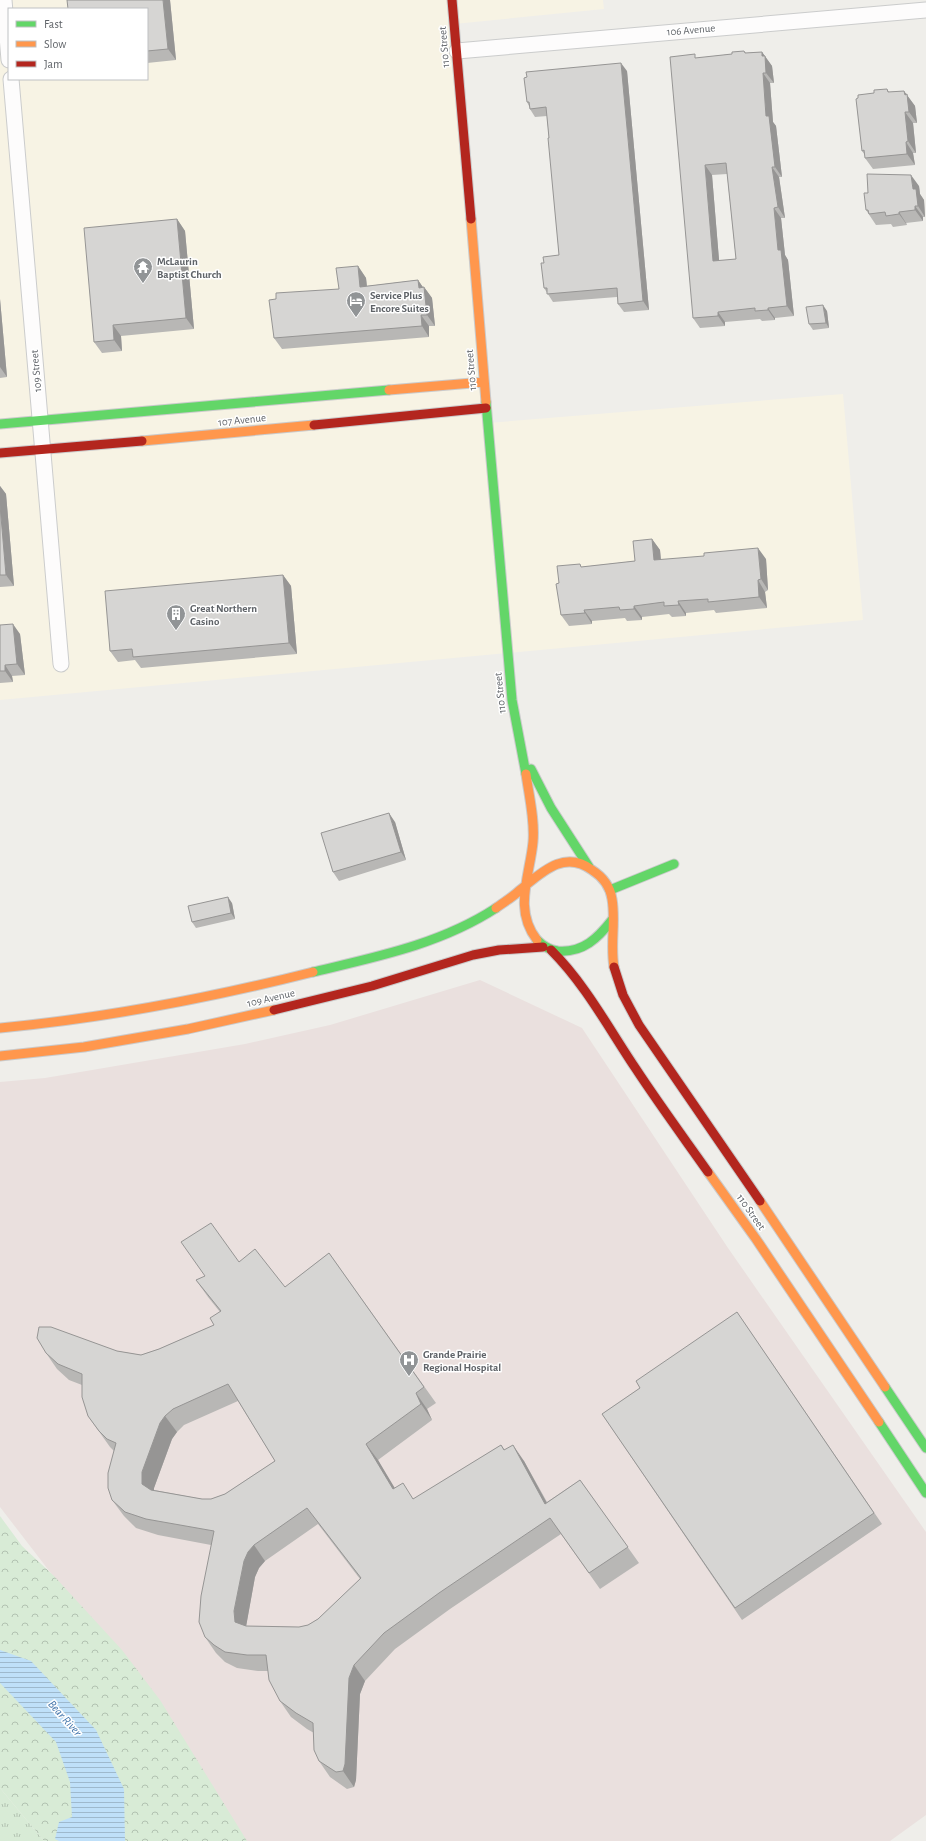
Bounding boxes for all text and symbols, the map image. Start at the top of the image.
legend [8,8,148,80]
text: Fast [44,18,63,30]
street label: 106 Avenue [666,22,716,38]
street label: 110 Street [437,26,451,68]
text: Slow [44,38,66,50]
text: Jam [44,58,63,70]
temple icon: McLaurin Baptist Church [132,256,154,284]
place label: McLaurin Baptist Church [157,256,222,280]
hotel icon: Service Plus Encore Suites [345,290,367,318]
place label: Service Plus Encore Suites [370,290,429,314]
street label: 109 Street [29,349,43,393]
street label: 110 Street [464,349,478,391]
street label: 107 Avenue [218,412,266,428]
building icon: Great Northern Casino [165,603,187,631]
place label: Great Northern Casino [190,603,257,627]
street label: 110 Street [492,672,508,714]
street label: 109 Avenue [246,987,296,1009]
street label: 110 Street [735,1192,768,1232]
hospital icon: Grande Prairie Regional Hospital [398,1349,420,1377]
place label: Grande Prairie Regional Hospital [423,1349,501,1373]
water label: Bear River [46,1698,85,1739]

